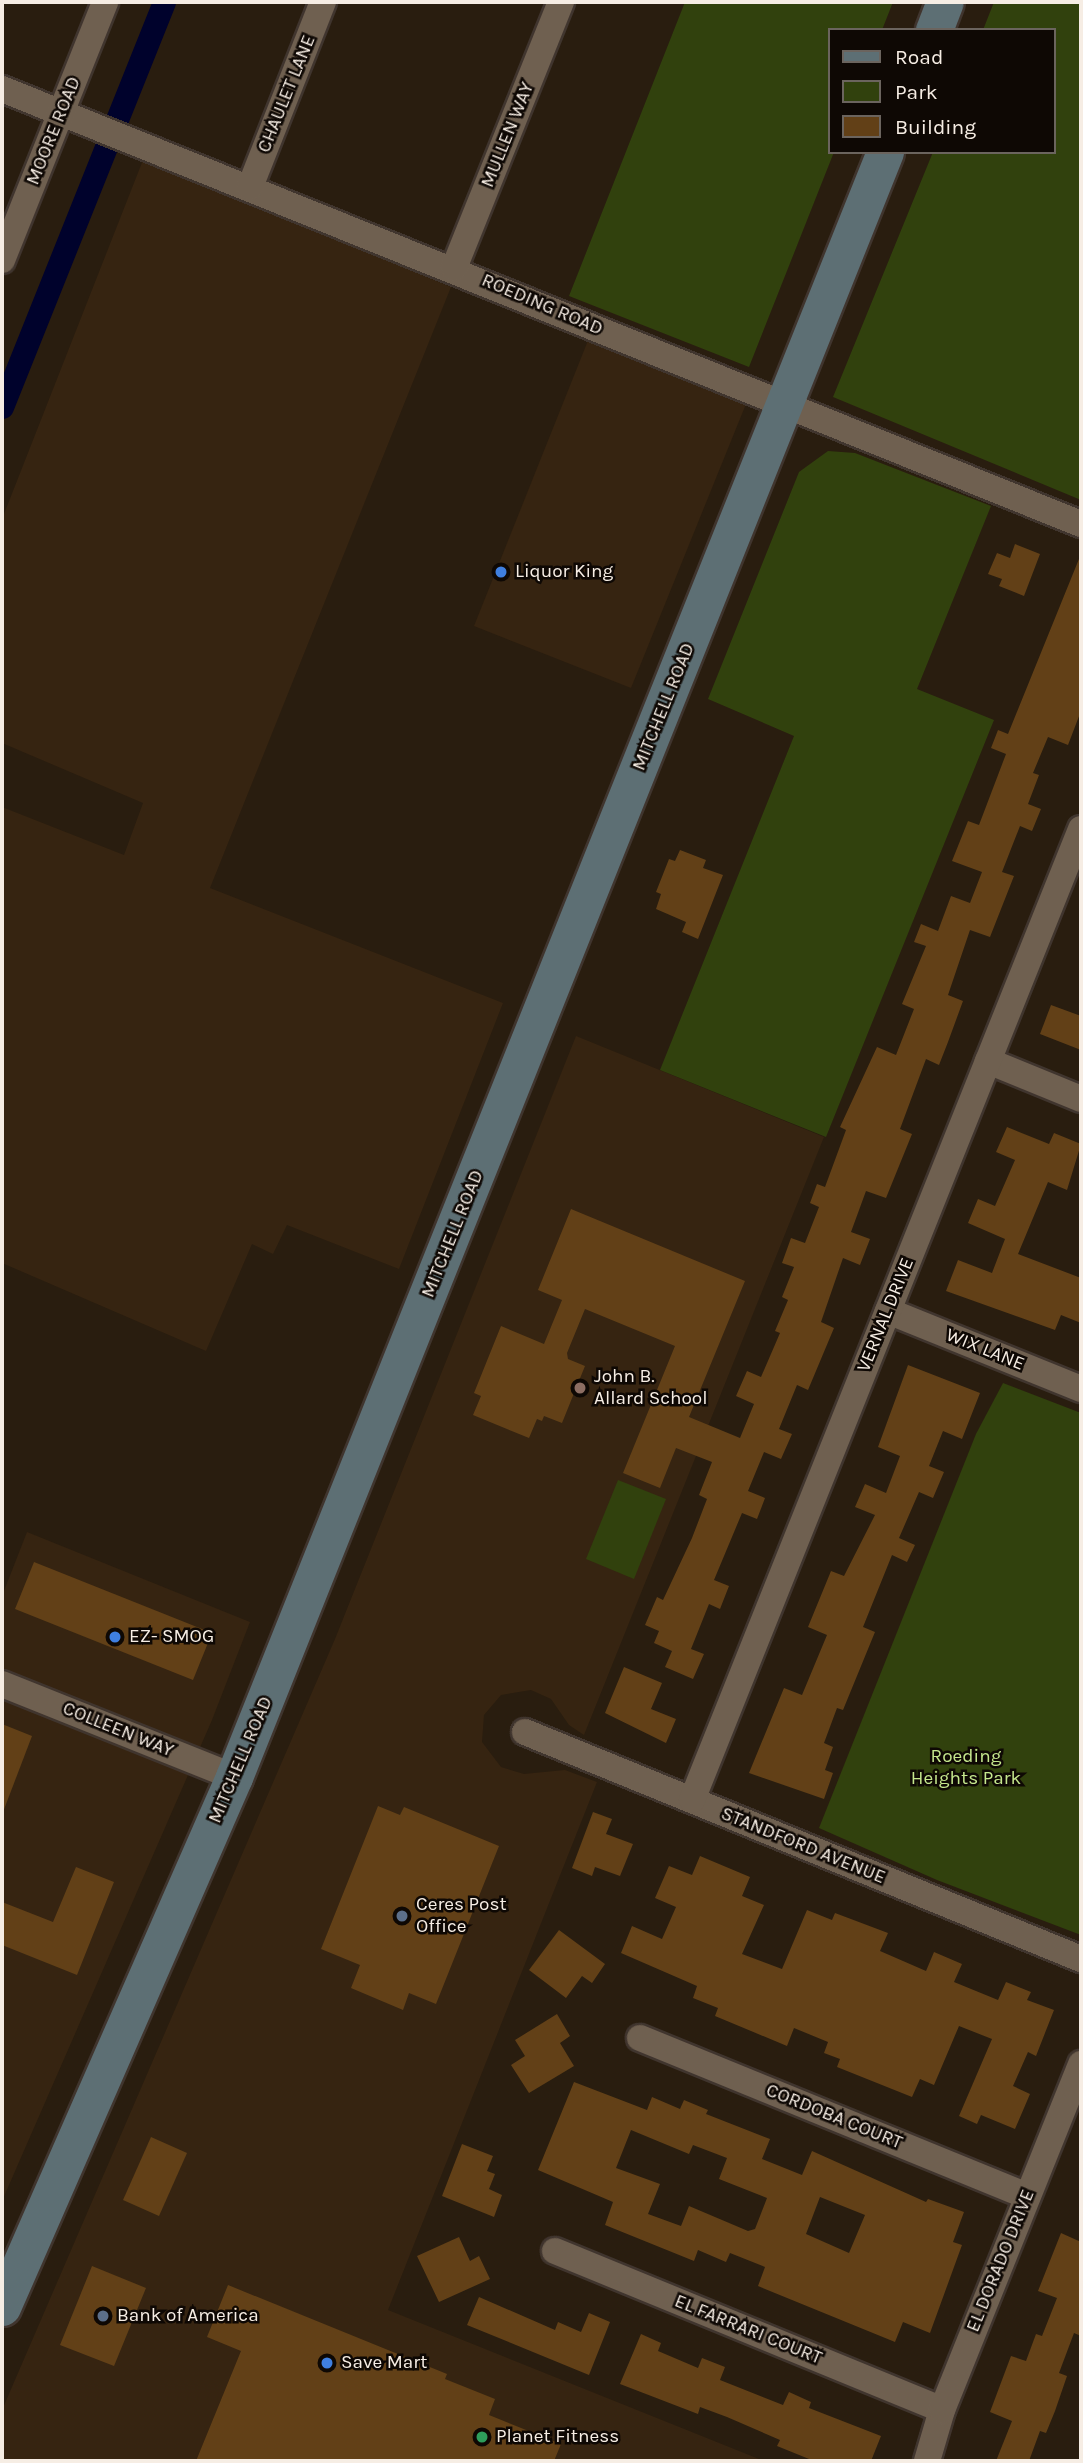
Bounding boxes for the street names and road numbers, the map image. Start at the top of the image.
street label: CHAULET LANE [253,32,321,156]
street label: MOORE ROAD [22,74,86,188]
street label: MULLEN WAY [477,79,539,191]
street label: ROEDING ROAD [478,269,606,341]
street label: MITCHELL ROAD [628,640,700,774]
street label: MITCHELL ROAD [417,1167,489,1301]
street label: VERNAL DRIVE [853,1255,919,1375]
street label: WIX LANE [942,1324,1028,1376]
street label: MITCHELL ROAD [204,1693,278,1827]
street label: COLLEEN WAY [59,1697,177,1763]
street label: STANDFORD AVENUE [717,1803,889,1889]
street label: CORDOBA COURT [762,2079,906,2155]
street label: EL DORADO DRIVE [962,2186,1040,2336]
street label: EL FARRARI COURT [671,2290,825,2370]

